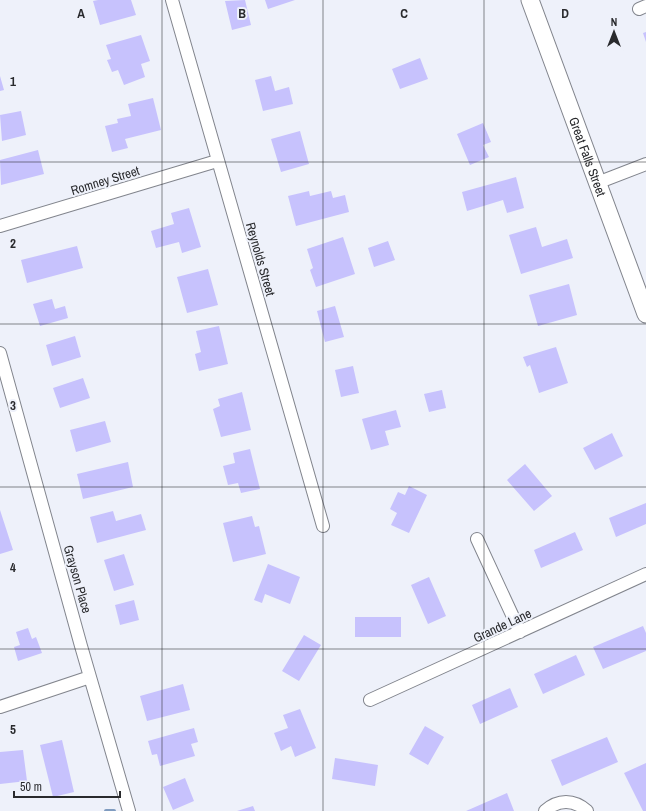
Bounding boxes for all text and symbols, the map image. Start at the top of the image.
text: A [77,5,85,22]
text: B [238,5,246,22]
text: C [400,5,408,22]
text: D [561,5,569,22]
north arrow [594,12,634,52]
text: N [611,15,617,29]
text: 1 [10,73,16,90]
street label: Great Falls Street [565,115,610,199]
street label: Romney Street [69,162,142,199]
street label: Reynolds Street [242,220,279,298]
text: 2 [10,235,16,252]
text: 3 [10,397,16,414]
street label: Grayson Place [60,543,95,615]
text: 4 [10,559,16,576]
street label: Grande Lane [470,605,534,646]
text: 5 [10,721,16,738]
scale bar [14,773,120,799]
text: 50 m [20,779,42,795]

